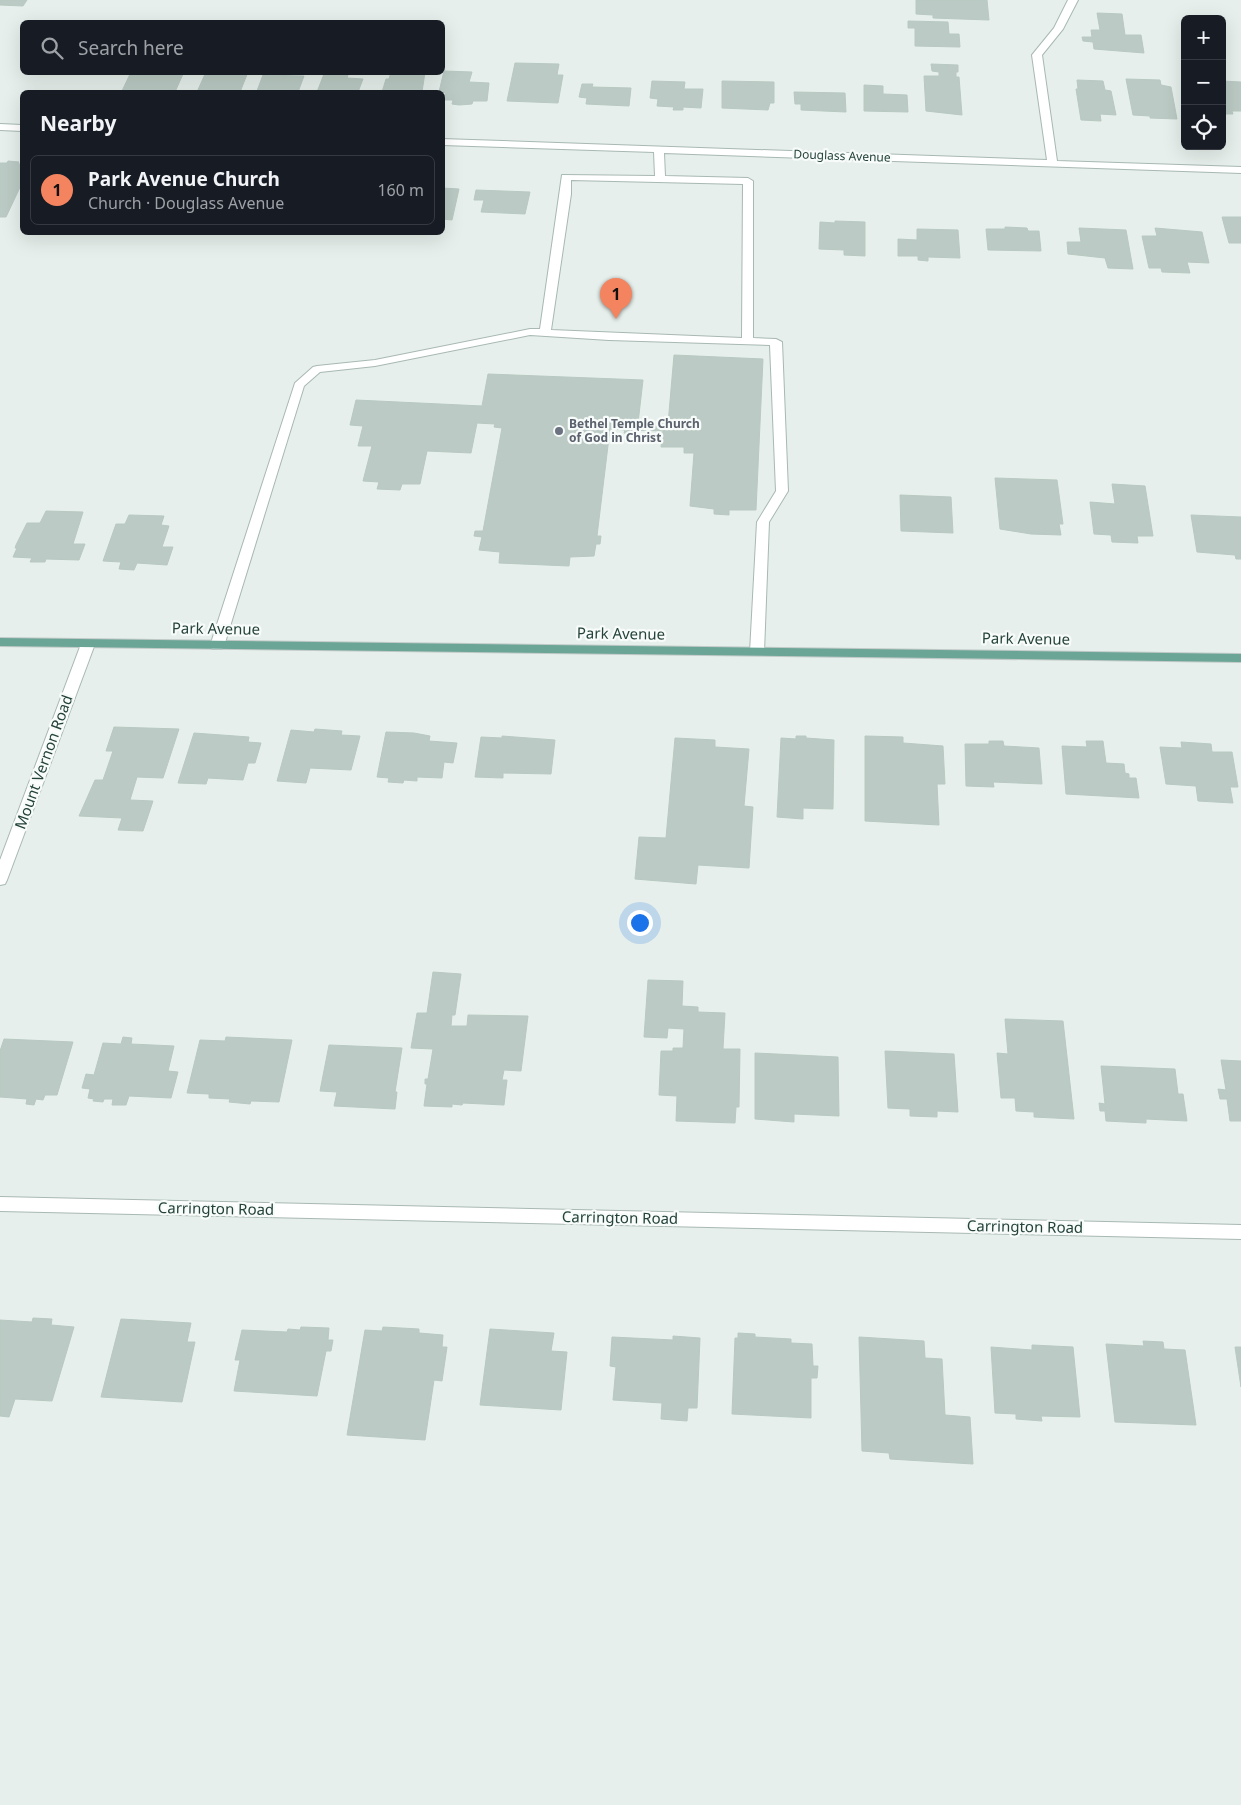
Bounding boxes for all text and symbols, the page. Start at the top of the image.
map controls [1181,15,1226,150]
button: + [1181,15,1226,60]
search box [20,20,445,75]
icon: search [38,34,66,62]
text: Search here [78,35,184,61]
button: − [1181,60,1226,105]
button: locate [1181,105,1226,150]
text: Nearby [40,109,116,137]
street label: Douglass Avenue [793,145,891,166]
text: Park Avenue Church [88,166,280,192]
text: 1 [52,179,62,201]
text: 160 m [377,179,424,201]
text: Church · Douglass Avenue [88,192,284,214]
pin: 1 [600,278,632,319]
place label: Bethel Temple Church of God in Christ [569,415,700,446]
marker: Bethel Temple Church of God in Christ [553,425,565,437]
street label: Park Avenue [172,617,260,639]
street label: Park Avenue [577,622,665,644]
street label: Park Avenue [982,627,1070,649]
street label: Mount Vernon Road [9,692,77,832]
your location [627,910,653,936]
street label: Carrington Road [158,1197,274,1219]
street label: Carrington Road [562,1206,678,1228]
street label: Carrington Road [967,1215,1083,1237]

